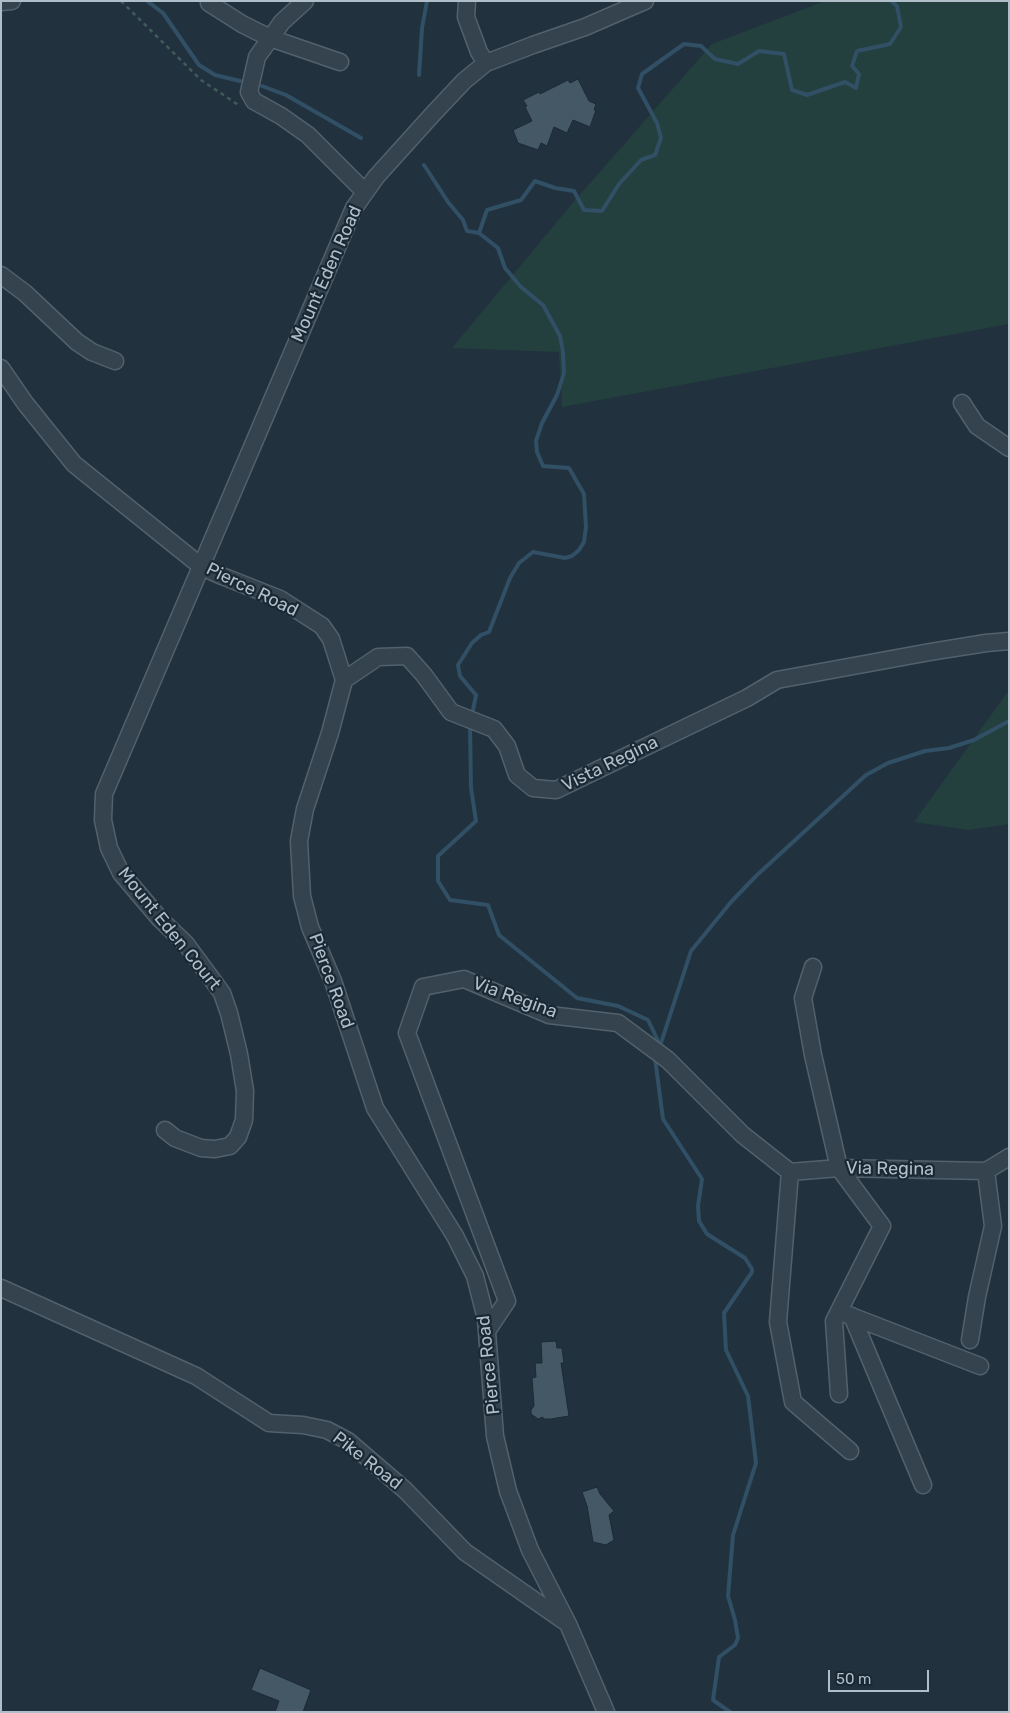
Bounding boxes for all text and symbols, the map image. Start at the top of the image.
street label: Mount Eden Road [287,202,367,346]
street label: Pierce Road [202,558,302,622]
street label: Vista Regina [558,731,662,797]
street label: Mount Eden Court [113,863,225,995]
street label: Pierce Road [304,930,358,1032]
street label: Via Regina [470,973,560,1023]
street label: Via Regina [846,1157,934,1181]
street label: Pierce Road [473,1314,505,1416]
street label: Pike Road [328,1427,406,1495]
scale bar [830,1660,931,1692]
text: 50 m [836,1670,871,1688]

